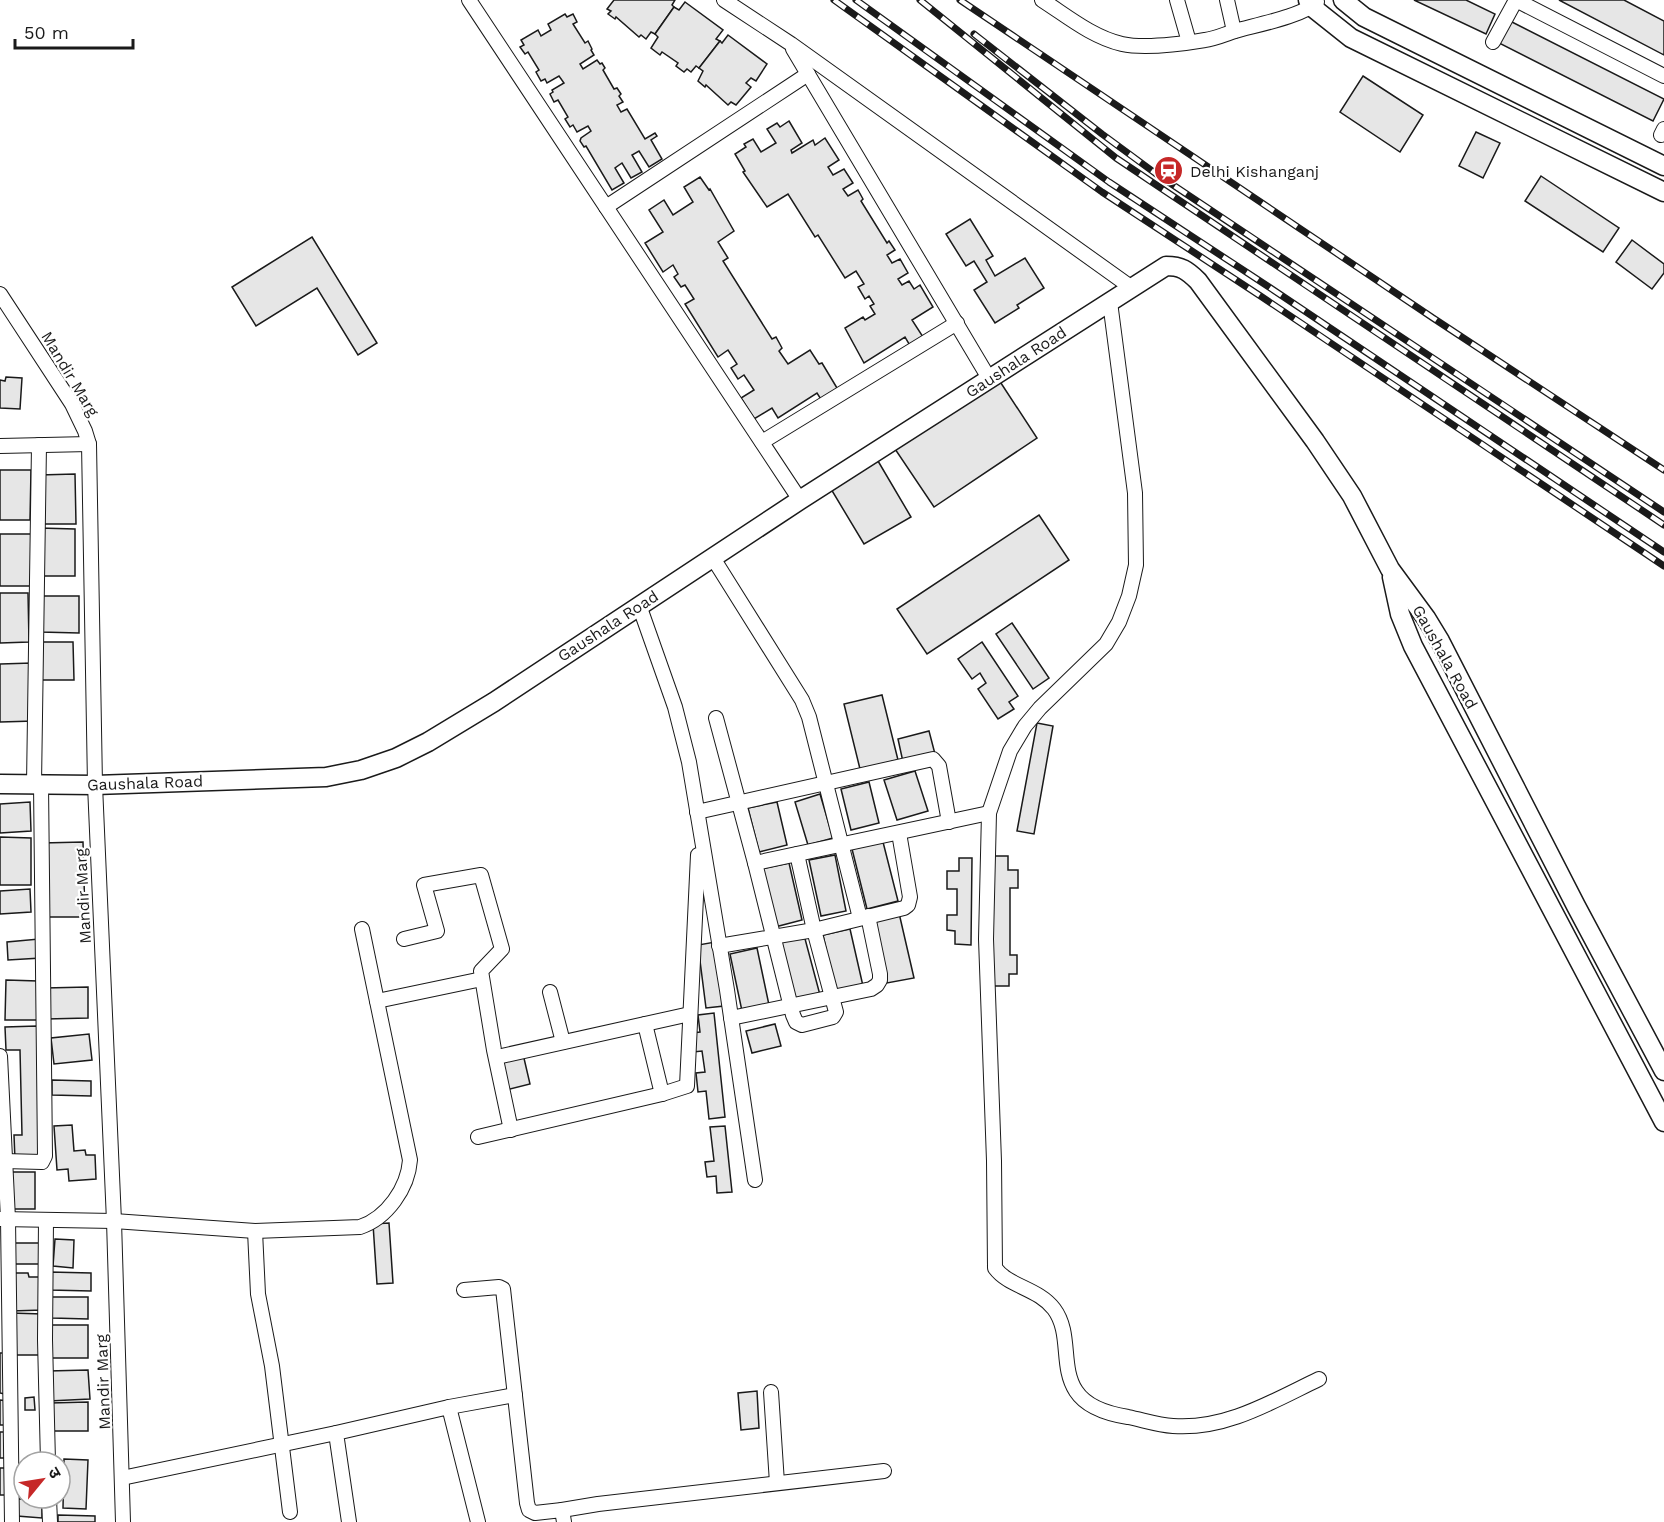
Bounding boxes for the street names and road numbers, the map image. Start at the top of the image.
street label: Gaushala Road [962,322,1070,402]
street label: Mandir Marg [37,328,103,420]
street label: Gaushala Road [554,586,662,666]
street label: Gaushala Road [1409,602,1481,712]
street label: Gaushala Road [87,771,203,795]
street label: Mandir Marg [71,847,95,944]
street label: Mandir Marg [92,1333,114,1430]

